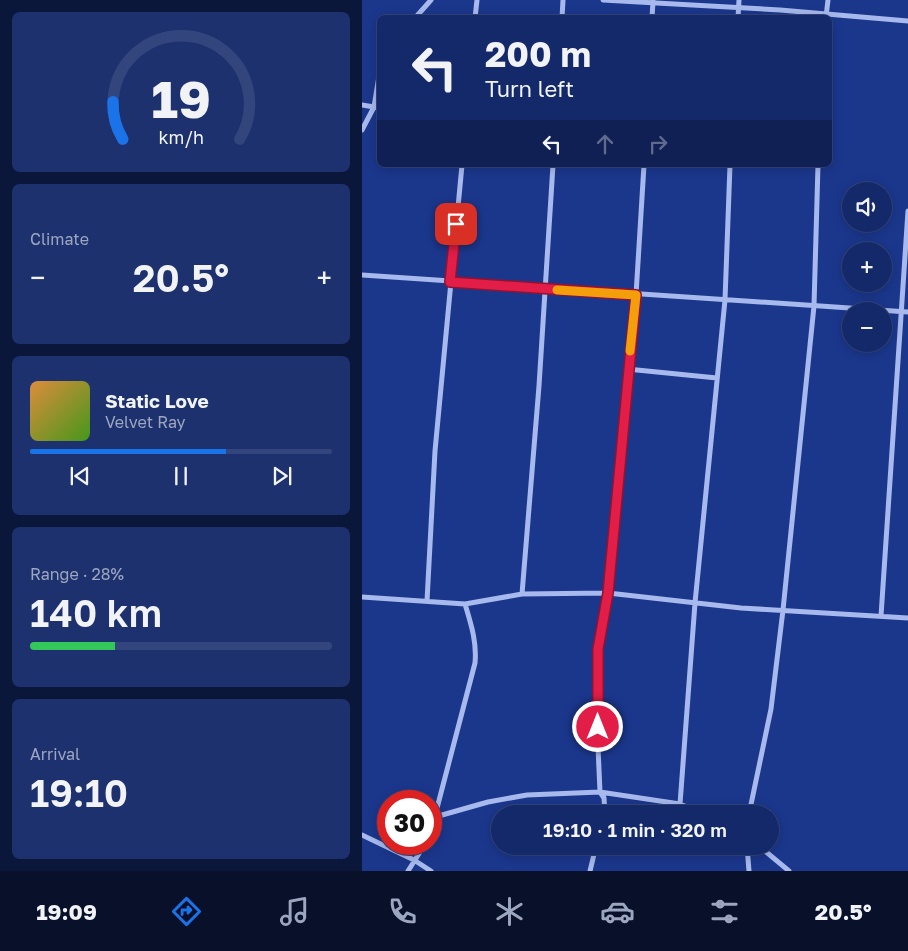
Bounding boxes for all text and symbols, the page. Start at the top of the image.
text: 200 m [485,33,591,75]
icon: left [402,35,467,100]
text: 19 [151,67,211,129]
text: Turn left [485,75,574,102]
text: km/h [158,126,204,148]
icon: left [538,130,566,158]
icon: ahead [591,130,619,158]
icon: right [644,130,672,158]
map controls [842,182,892,352]
button: sound [842,182,892,232]
pin [435,203,477,245]
icon: arrive [442,210,470,238]
text: Climate [30,229,89,249]
button: + [842,242,892,292]
text: 20.5° [133,255,229,300]
text: − [30,261,45,294]
text: + [317,261,332,294]
button: − [842,302,892,352]
text: Static Love [105,389,209,412]
text: Velvet Ray [105,412,186,432]
icon: previous [66,462,94,490]
icon: pause [167,462,195,490]
icon: next [268,462,296,490]
text: Range · 28% [30,564,124,584]
text: 140 km [30,590,162,635]
position arrow [571,700,623,752]
text: Arrival [30,744,80,764]
text: 19:10 [30,770,128,815]
speed limit sign: 30 [377,790,442,855]
text: 19:10 · 1 min · 320 m [543,818,727,841]
icon: directions [169,894,204,929]
icon: music [277,894,312,929]
icon: phone [385,894,420,929]
icon: climate [492,894,527,929]
icon: car [600,894,635,929]
icon: filters [707,894,742,929]
text: 19:09 [36,898,97,925]
text: 20.5° [815,898,872,925]

